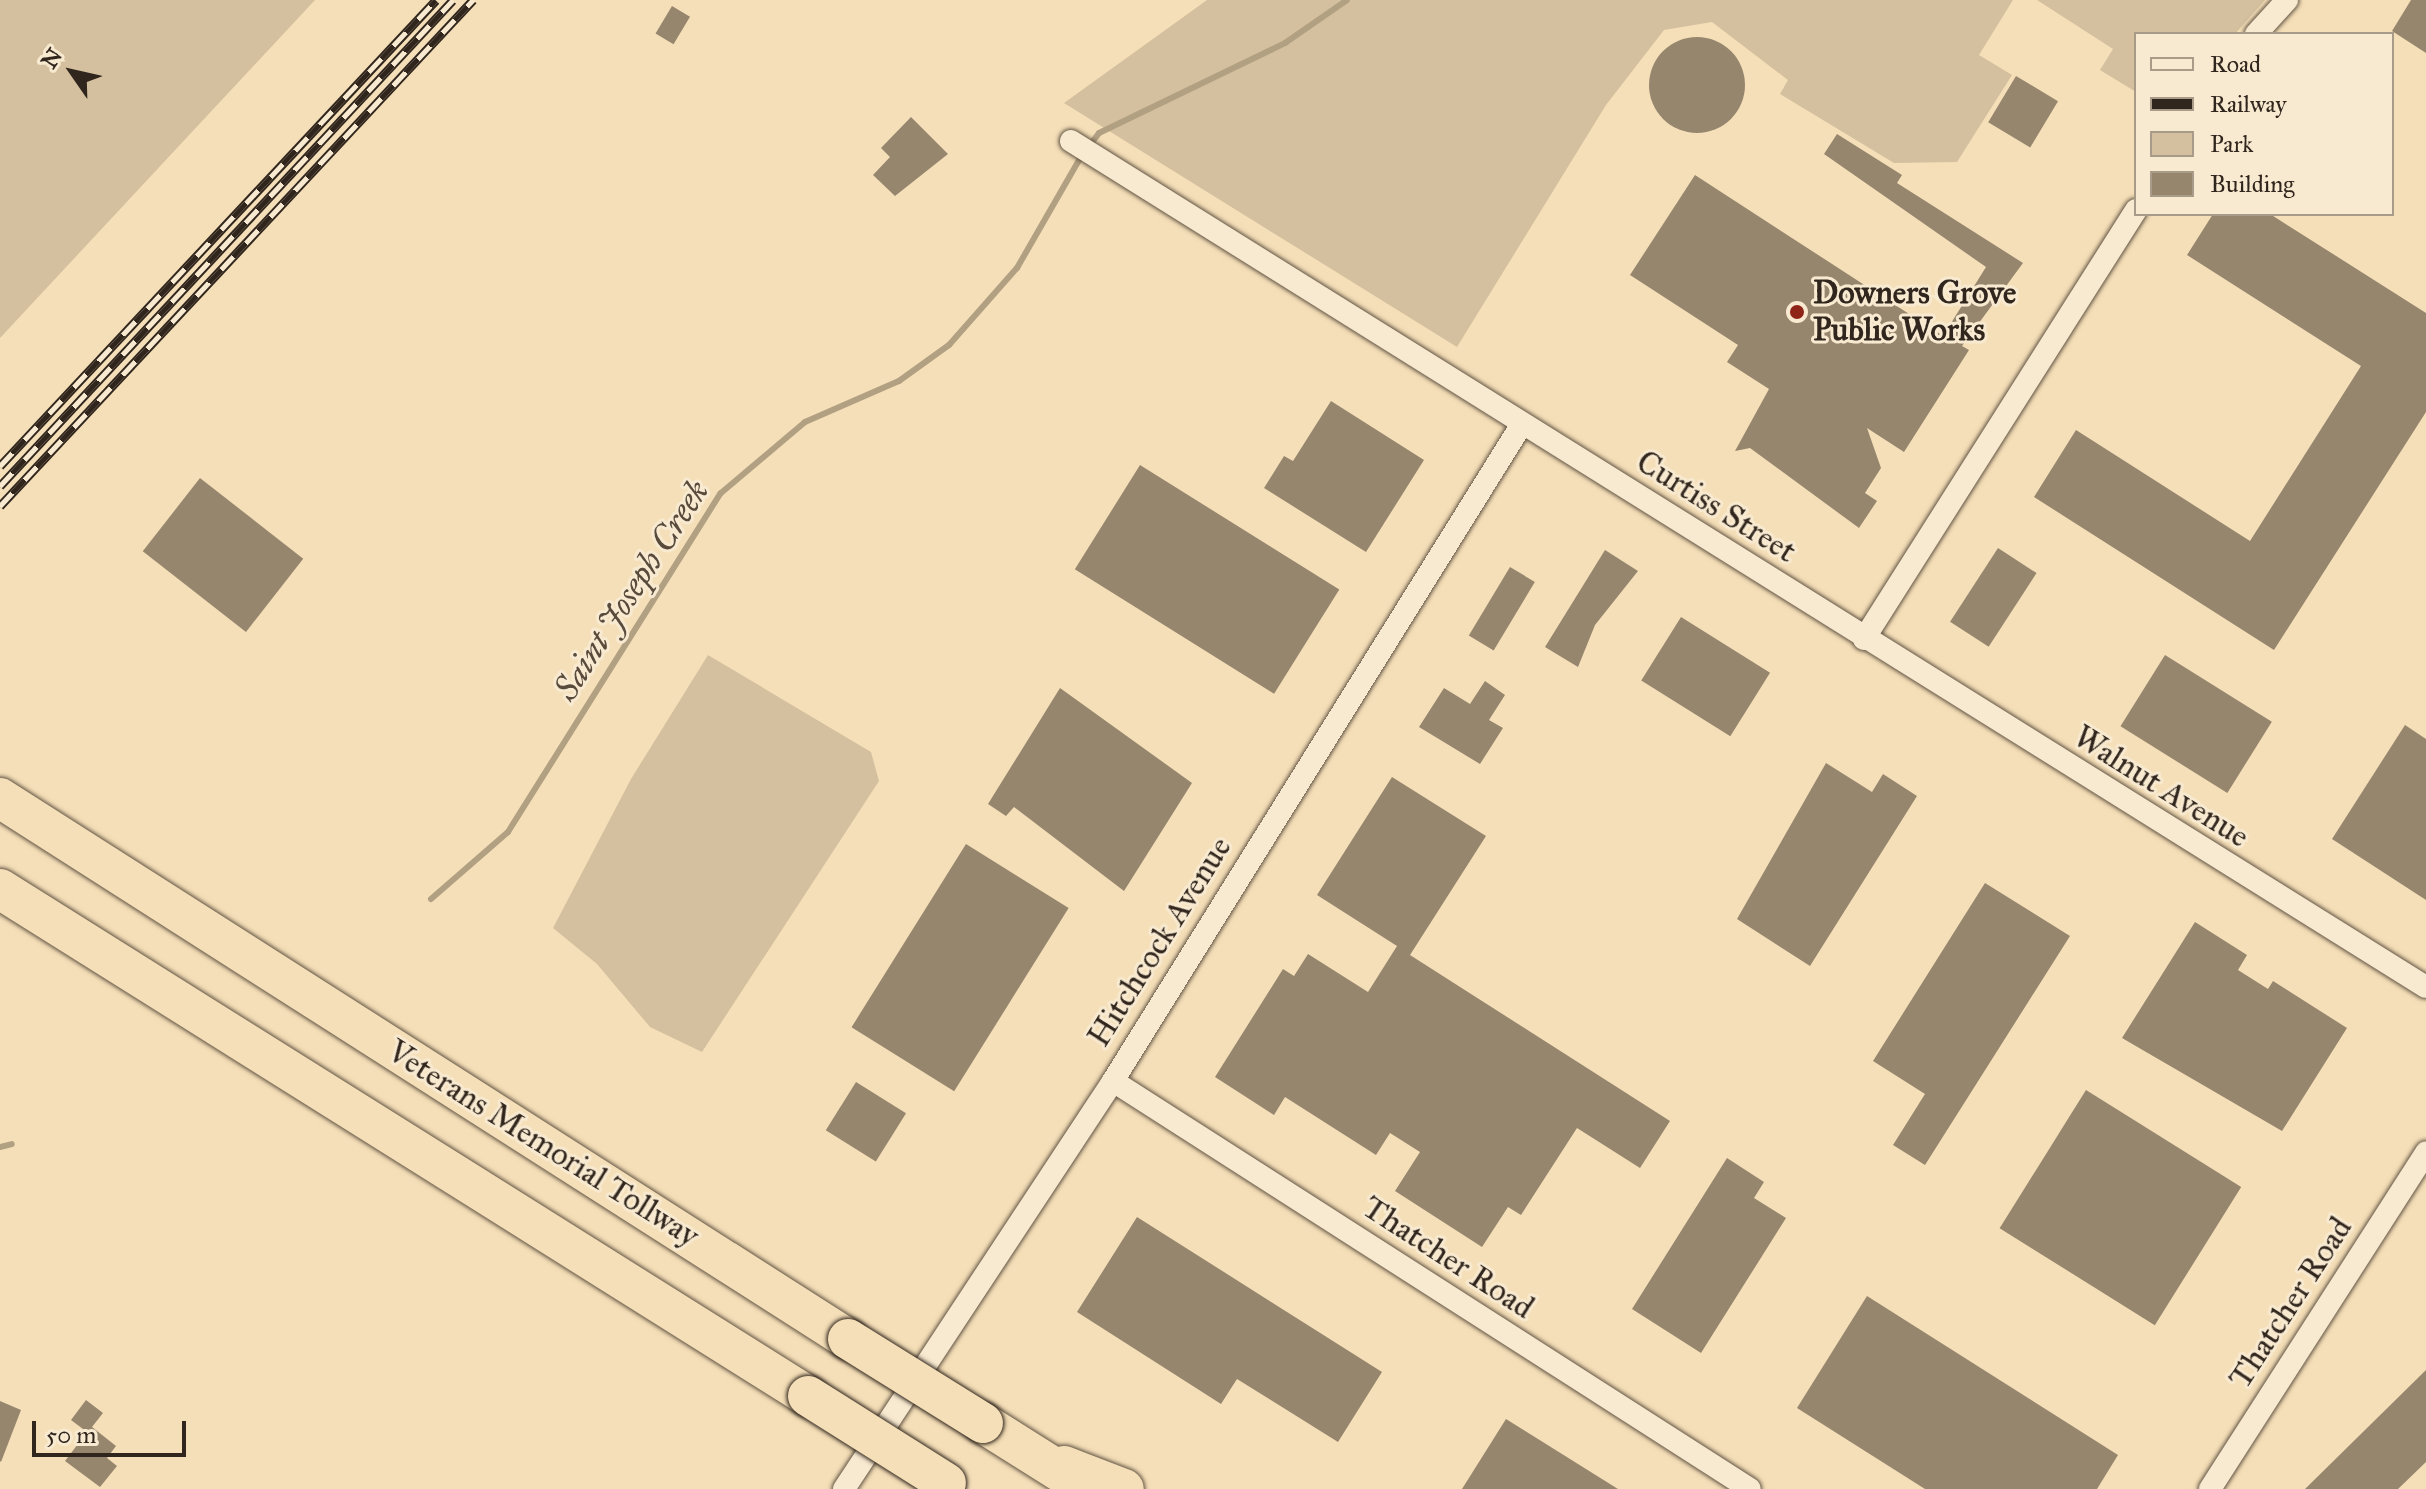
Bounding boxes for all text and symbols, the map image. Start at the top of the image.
north arrow [32,32,112,112]
legend [2134,32,2394,216]
text: N [35,43,68,74]
text: Road [2210,49,2261,79]
text: Railway [2210,89,2287,119]
text: Park [2210,129,2253,159]
text: Building [2210,169,2295,199]
place label: Downers Grove Public Works [1813,275,2016,350]
marker: Downers Grove Public Works [1788,303,1806,321]
street label: Curtiss Street [1629,443,1803,571]
water label: Saint Joseph Creek [545,472,717,708]
street label: Walnut Avenue [2066,718,2256,856]
street label: Hitchcock Avenue [1080,830,1240,1054]
street label: Veterans Memorial Tollway [380,1032,706,1256]
street label: Thatcher Road [1355,1188,1541,1328]
street label: Thatcher Road [2221,1210,2361,1396]
scale bar [36,1405,190,1455]
text: 50 m [46,1420,96,1450]

